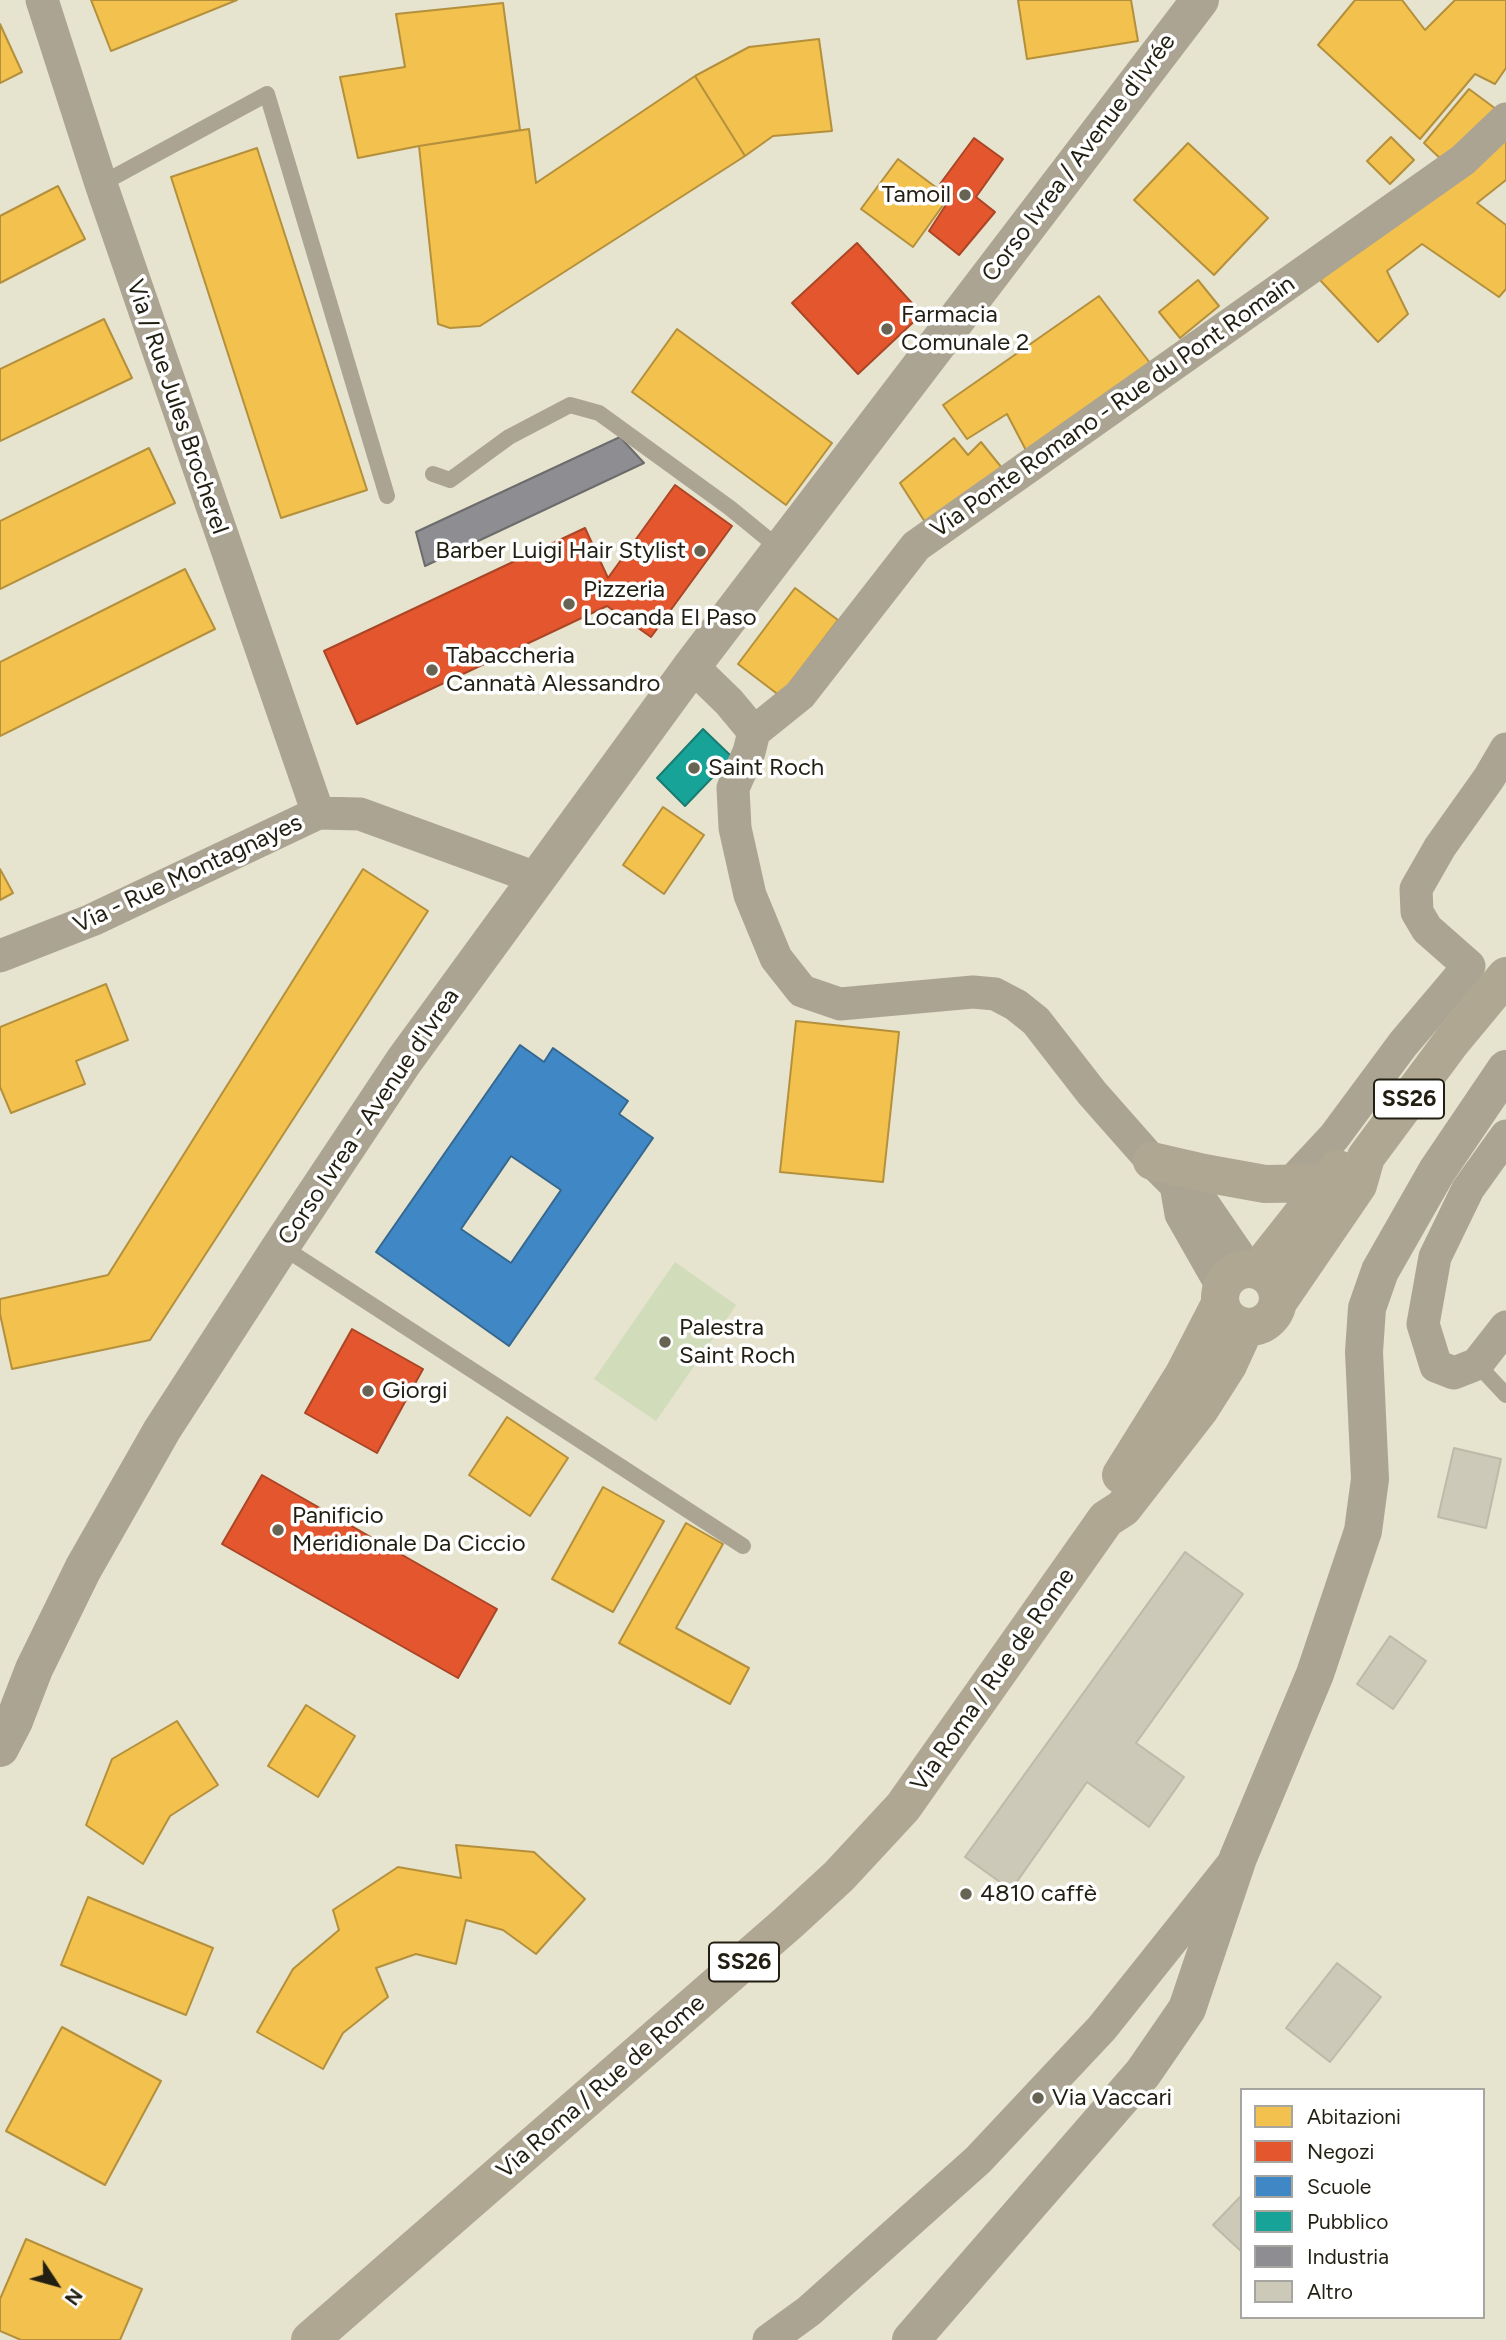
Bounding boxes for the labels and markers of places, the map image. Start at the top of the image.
place label: Tamoil [882,181,951,209]
marker: Tamoil [957,187,973,203]
place label: Farmacia Comunale 2 [901,301,1029,357]
marker: Farmacia Comunale 2 [879,321,895,337]
place label: Barber Luigi Hair Stylist [435,537,686,565]
marker: Barber Luigi Hair Stylist [692,543,708,559]
place label: Pizzeria Locanda El Paso [583,576,757,632]
marker: Pizzeria Locanda El Paso [561,596,577,612]
place label: Tabaccheria Cannatà Alessandro [446,642,660,698]
marker: Tabaccheria Cannatà Alessandro [424,662,440,678]
place label: Saint Roch [708,754,824,782]
marker: Saint Roch [686,760,702,776]
place label: Palestra Saint Roch [679,1314,795,1370]
marker: Palestra Saint Roch [657,1334,673,1350]
place label: Giorgi [382,1377,447,1405]
marker: Giorgi [360,1383,376,1399]
place label: Panificio Meridionale Da Ciccio [292,1502,526,1558]
marker: Panificio Meridionale Da Ciccio [270,1522,286,1538]
place label: 4810 caffè [980,1880,1097,1908]
marker: 4810 caffè [958,1886,974,1902]
place label: Via Vaccari [1052,2084,1172,2112]
marker: Via Vaccari [1030,2090,1046,2106]

